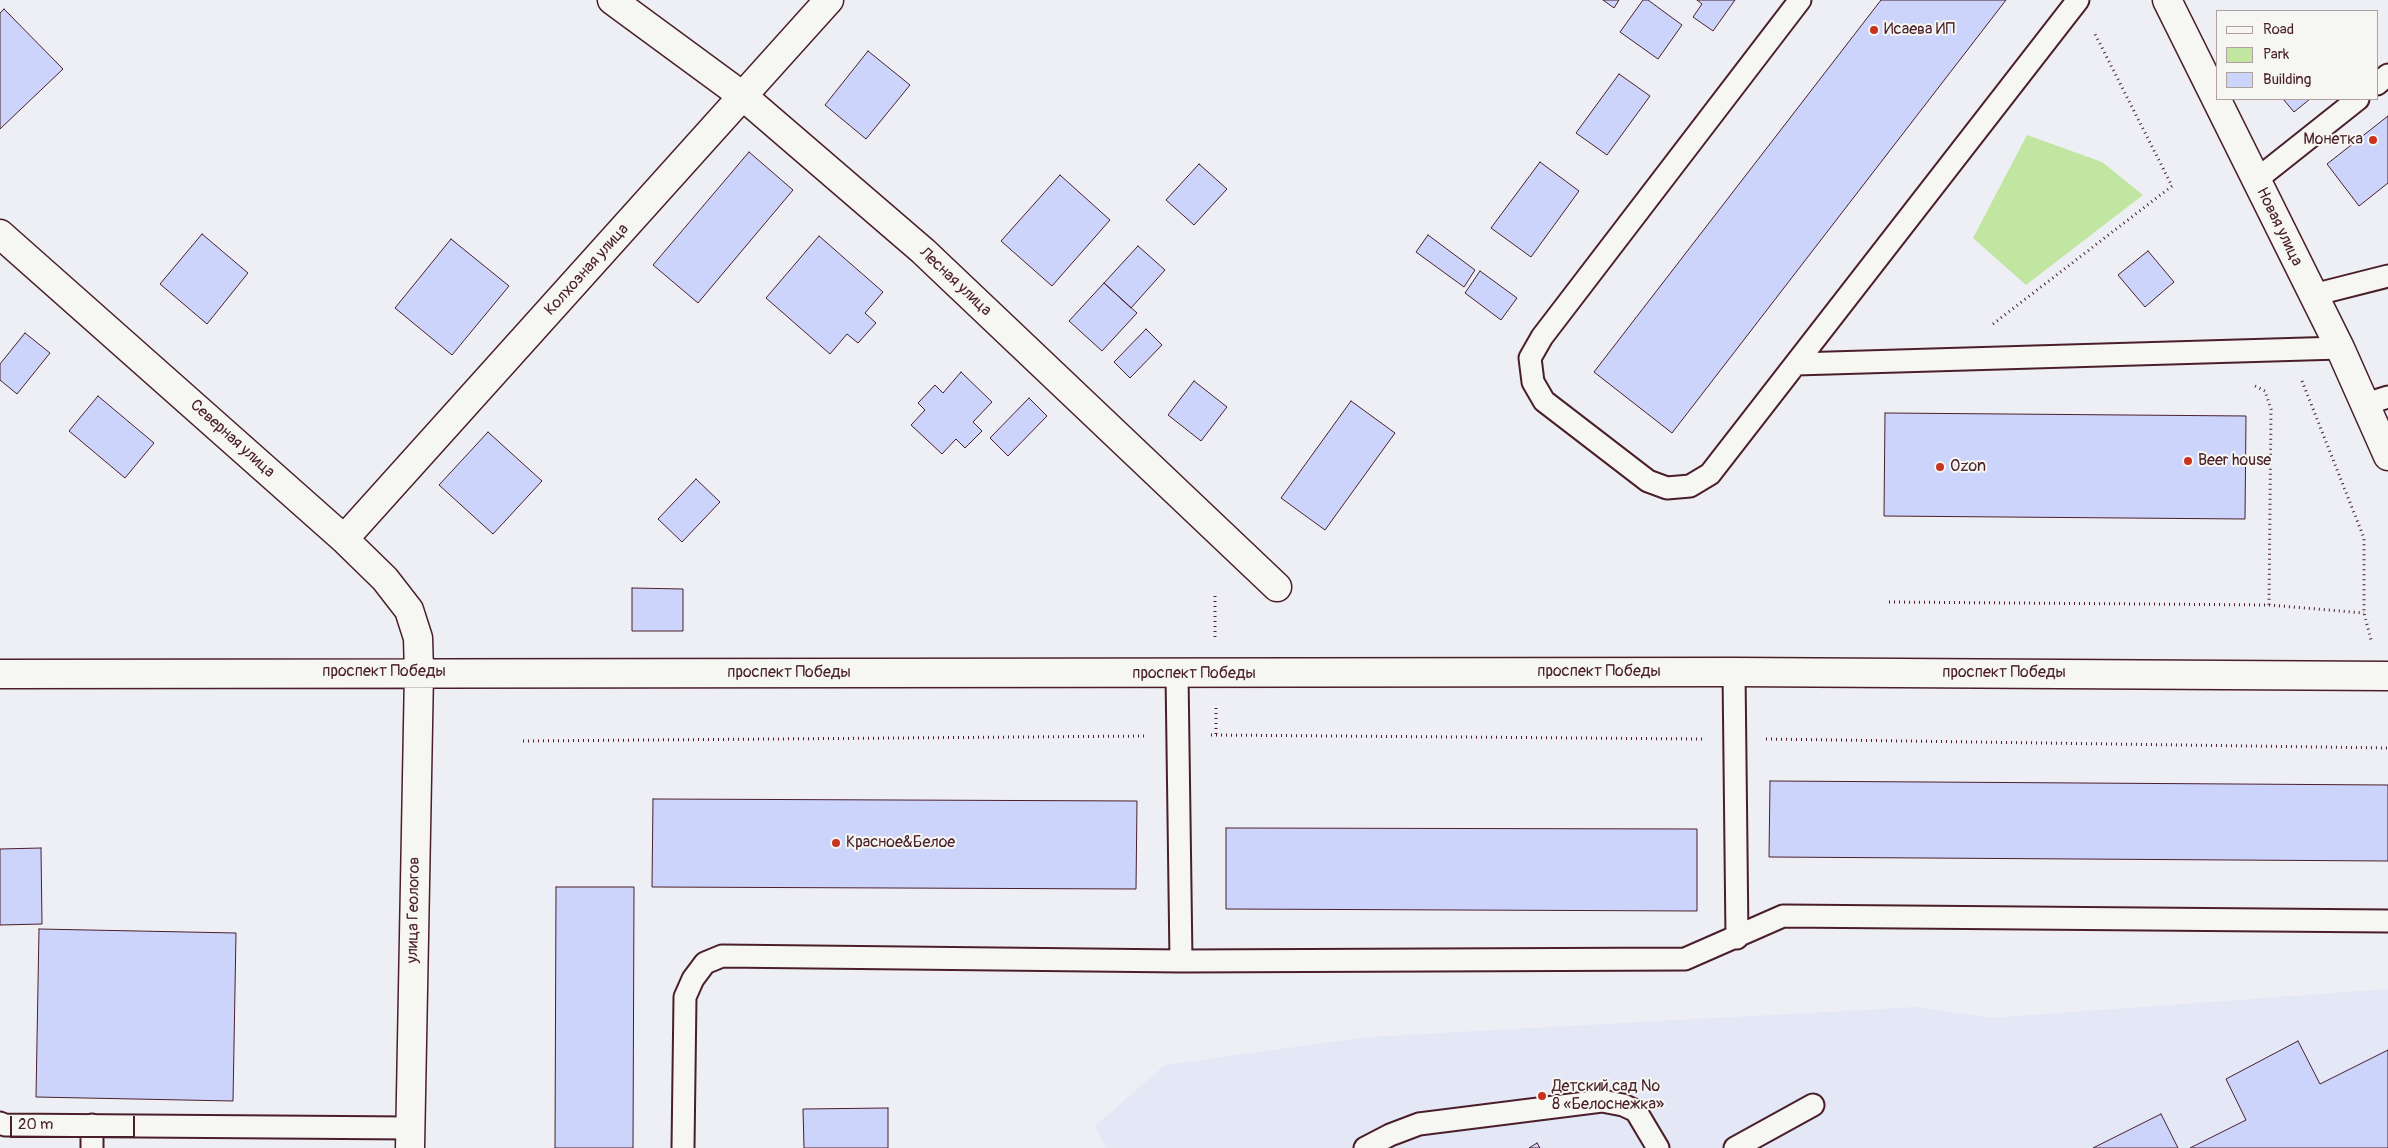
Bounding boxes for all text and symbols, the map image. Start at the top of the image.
legend [2216,10,2378,100]
place label: Исаева ИП [1884,20,1955,40]
text: Road [2263,20,2294,39]
marker: Исаева ИП [1868,24,1880,36]
text: Park [2263,45,2289,64]
text: Building [2263,70,2311,89]
place label: Монетка [2303,130,2363,150]
marker: Монетка [2367,134,2379,146]
street label: Новая улица [2252,185,2306,269]
street label: Колхозная улица [541,220,633,320]
street label: Лесная улица [915,244,995,320]
street label: Северная улица [186,396,278,482]
place label: Beer house [2198,451,2271,471]
marker: Beer house [2182,455,2194,467]
place label: Ozon [1950,457,1986,477]
marker: Ozon [1934,461,1946,473]
street label: проспект Победы [322,662,446,682]
street label: проспект Победы [1537,662,1661,682]
street label: проспект Победы [727,663,851,683]
street label: проспект Победы [1942,663,2066,683]
street label: проспект Победы [1132,664,1256,684]
place label: Красное&Белое [846,833,955,853]
marker: Красное&Белое [830,837,842,849]
street label: улица Геологов [403,857,425,963]
place label: Детский сад № 8 «Белоснежка» [1552,1077,1664,1115]
marker: Детский сад № 8 «Белоснежка» [1536,1090,1548,1102]
scale bar [12,1106,138,1138]
text: 20 m [18,1115,53,1134]

